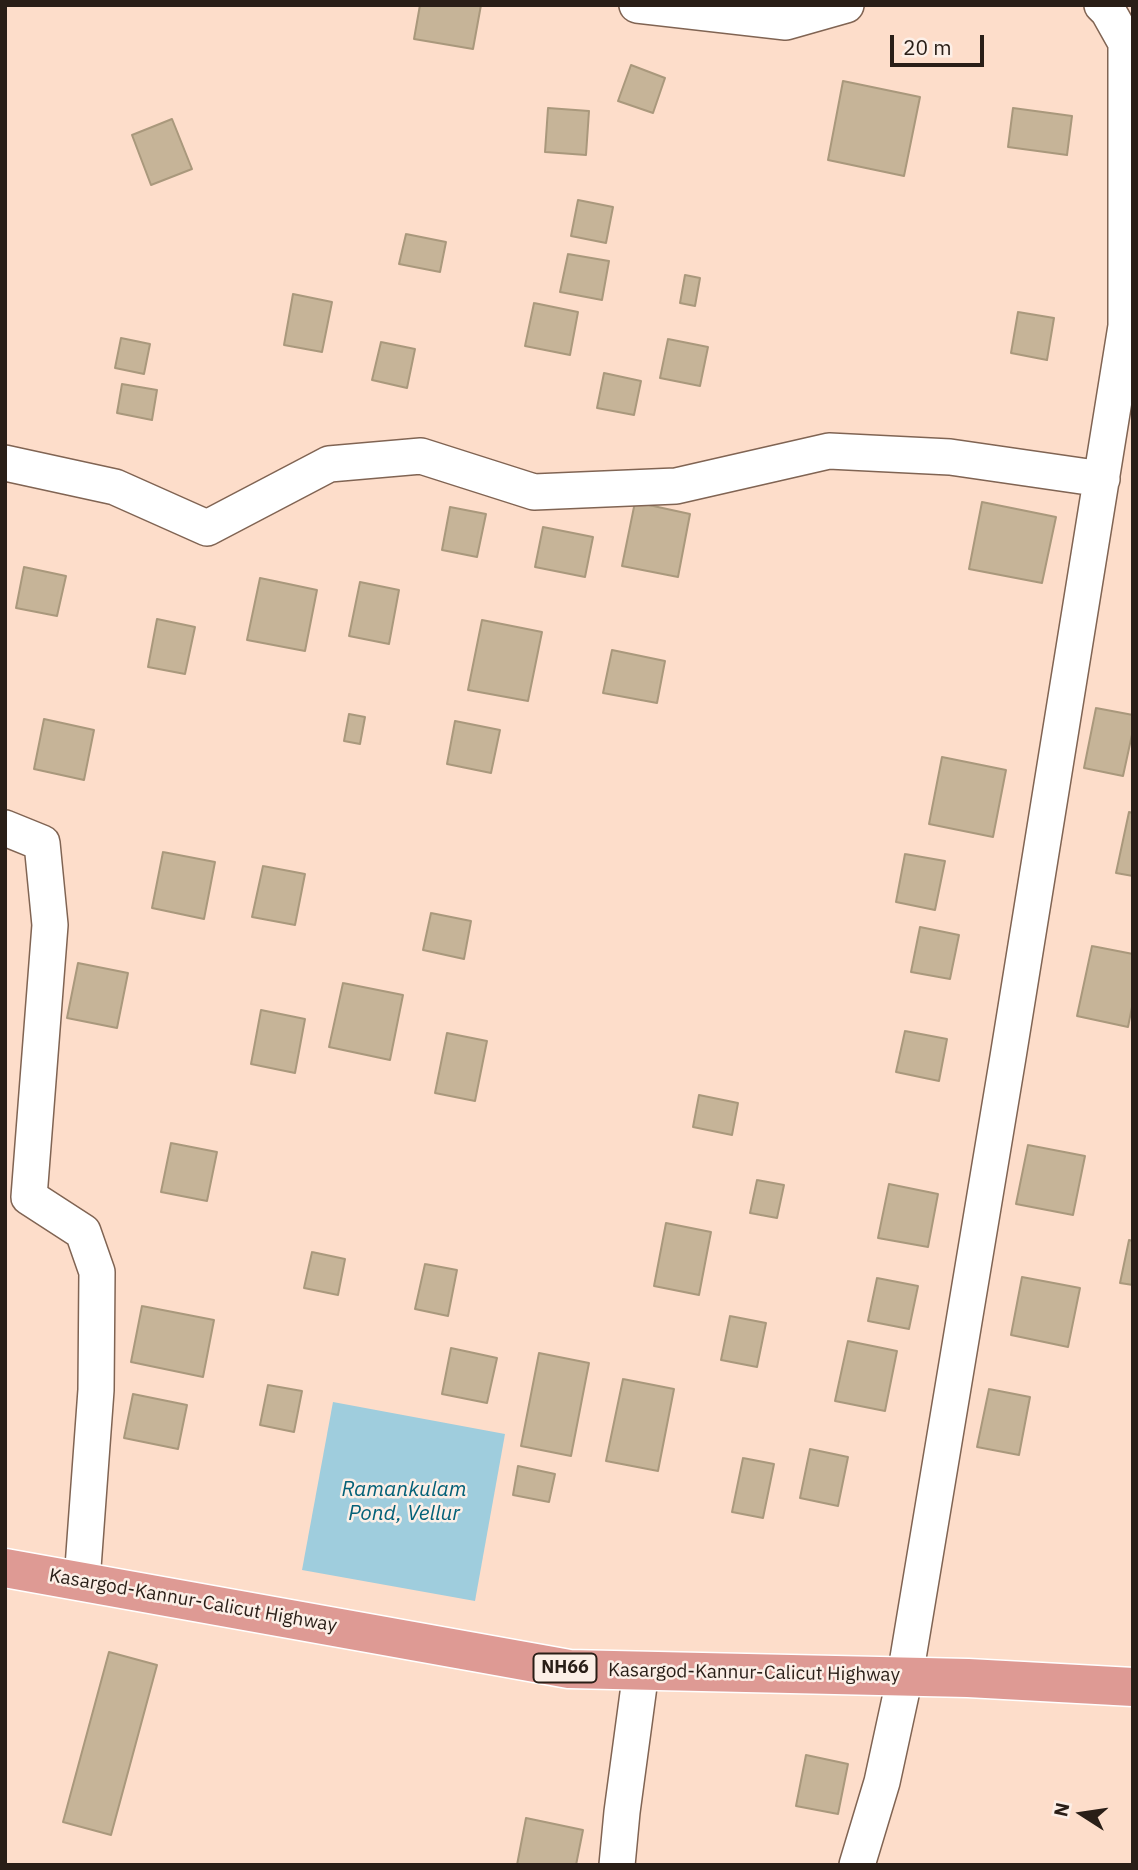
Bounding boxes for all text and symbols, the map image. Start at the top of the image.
scale bar [893,21,988,65]
text: 20 m [903,33,952,61]
water label: Ramankulam Pond, Vellur [342,1477,466,1527]
street label: Kasargod-Kannur-Calicut Highway [47,1564,339,1638]
road number: NH66 [534,1653,596,1682]
street label: Kasargod-Kannur-Calicut Highway [608,1659,900,1687]
north arrow [1047,1779,1117,1849]
text: N [1048,1800,1075,1819]

